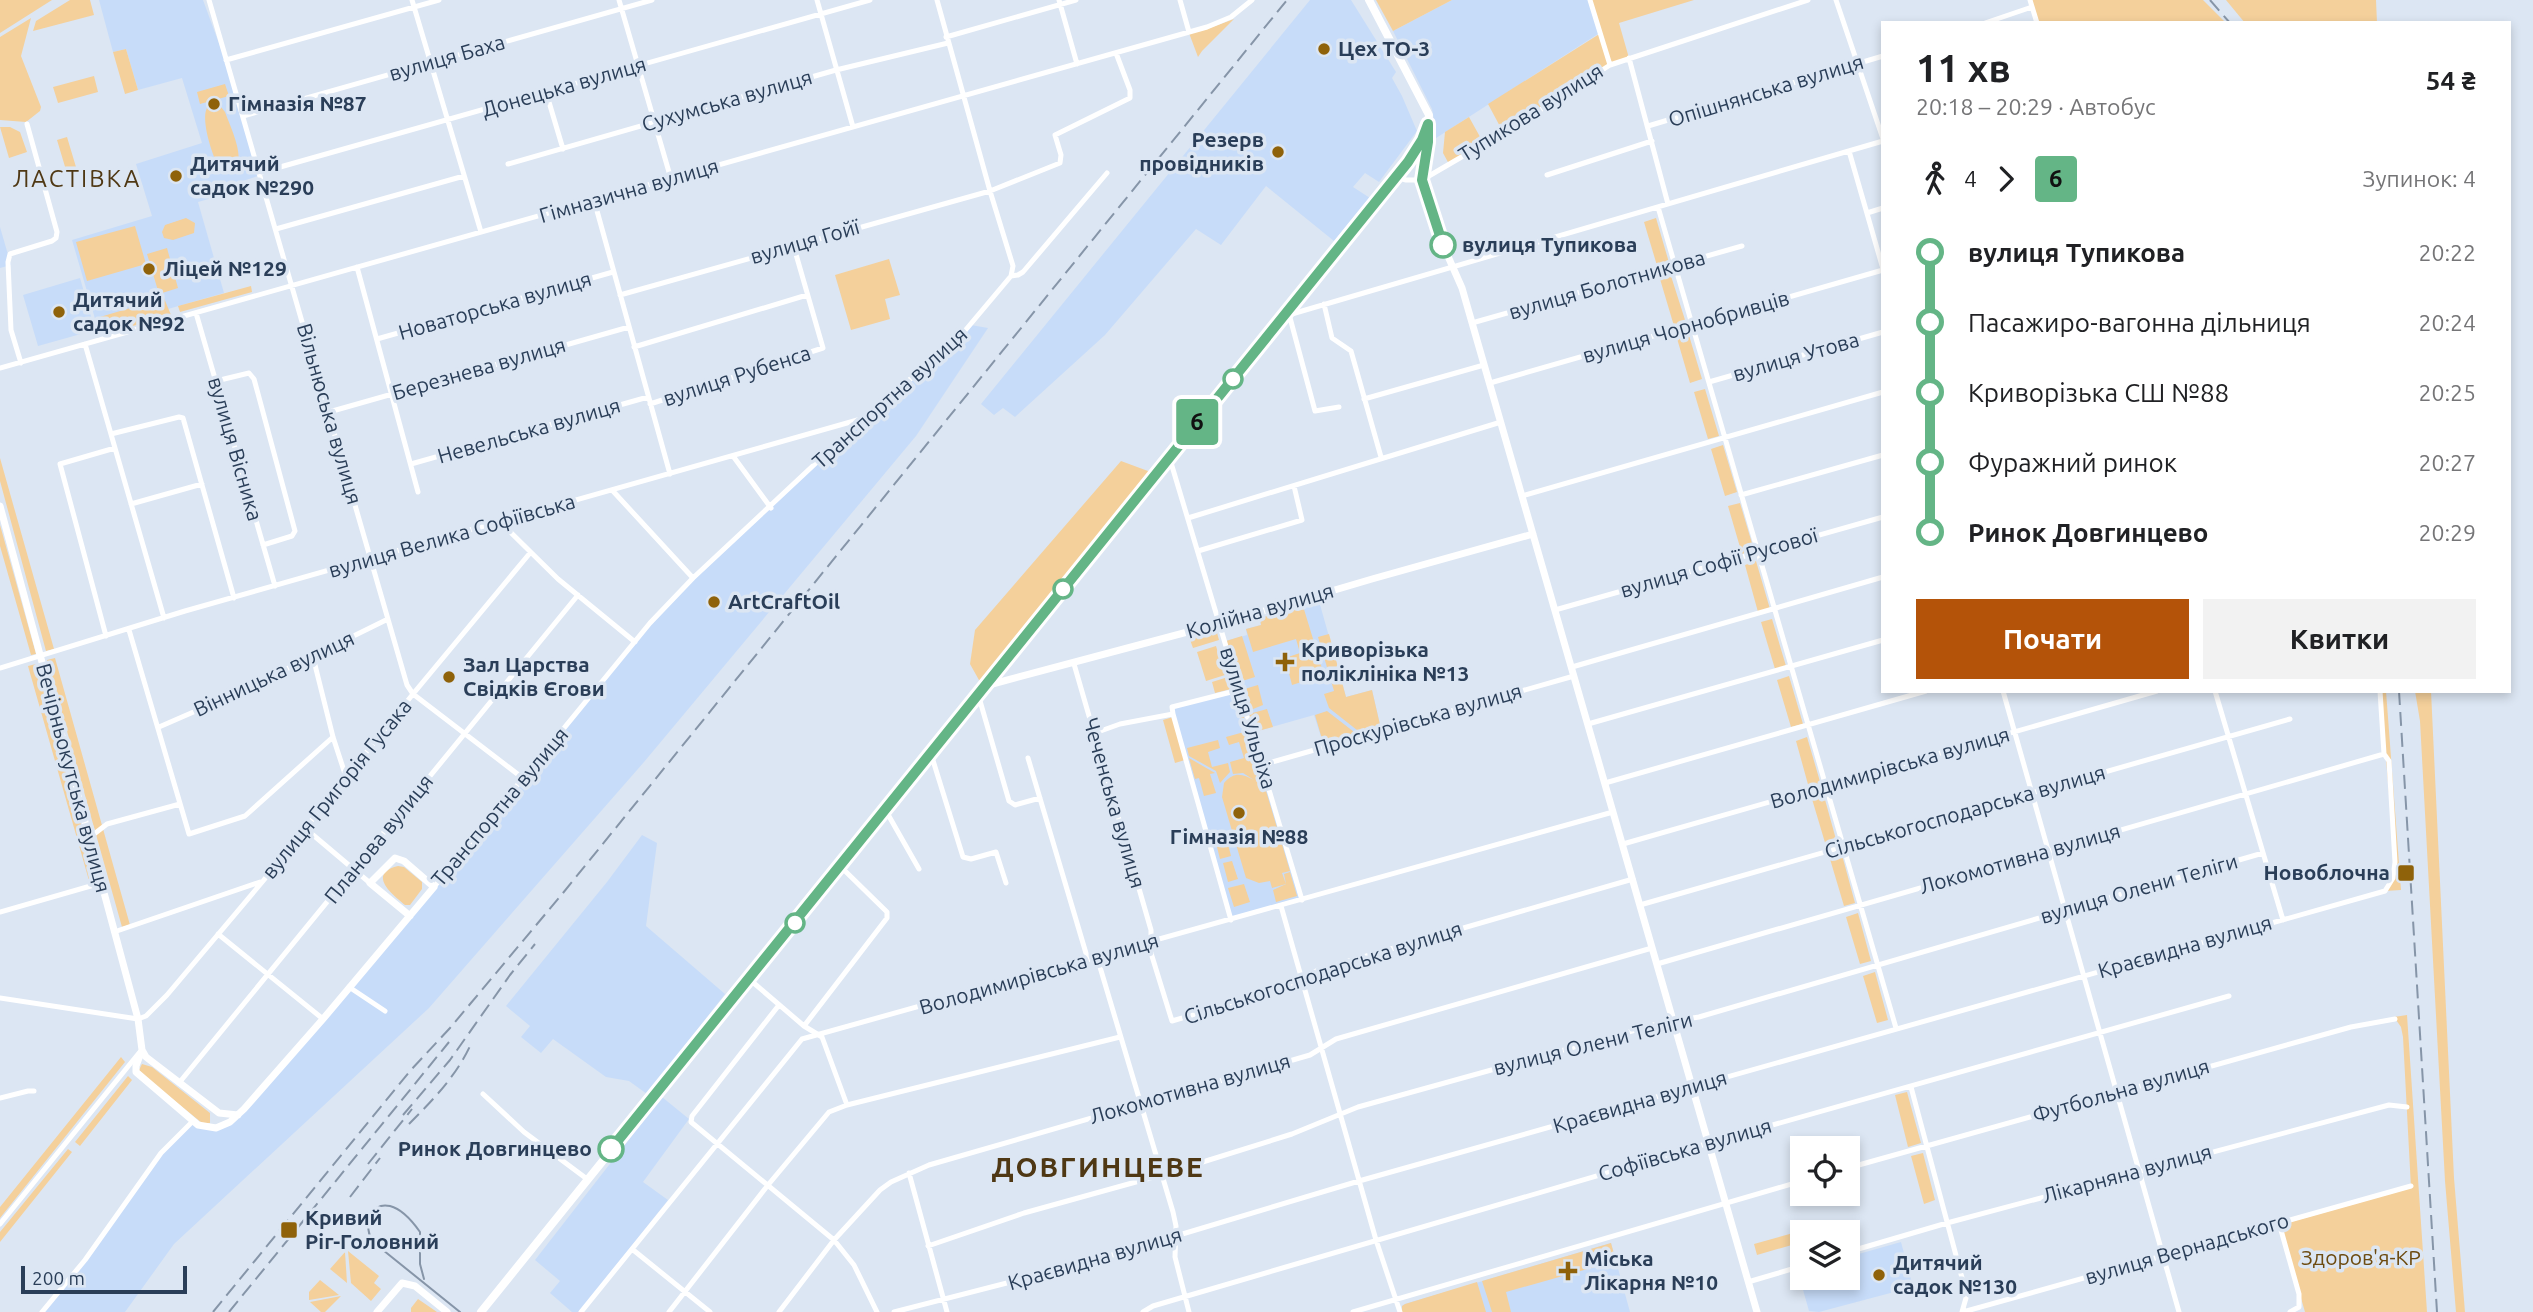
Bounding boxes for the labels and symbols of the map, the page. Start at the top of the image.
street label: вулиця Баха [386,29,507,85]
place label: Цех ТО-3 [1338,36,1430,60]
marker: Цех ТО-3 [1316,41,1332,57]
street label: Опішнянська вулиця [1665,49,1866,131]
street label: Донецька вулиця [479,51,649,121]
street label: Тупикова вулиця [1454,58,1607,166]
street label: Сухумська вулиця [639,64,815,136]
place label: Гімназія №87 [228,91,367,115]
marker: Гімназія №87 [206,96,222,112]
place label: Резерв провідників [1139,127,1264,175]
marker: Резерв провідників [1270,144,1286,160]
place label: Дитячий садок №290 [190,151,314,199]
street label: Гімназична вулиця [536,153,721,227]
district label: ЛАСТІВКА [13,165,141,192]
marker: Дитячий садок №290 [168,168,184,184]
street label: вулиця Гойї [747,214,863,268]
marker: вулиця Тупикова [1430,232,1456,258]
place label: вулиця Тупикова [1462,232,1637,256]
street label: вулиця Болотникова [1506,244,1708,324]
place label: Ліцей №129 [163,256,287,280]
marker: Ліцей №129 [141,261,157,277]
street label: Новаторська вулиця [395,266,594,344]
street label: вулиця Чорнобривців [1580,285,1792,367]
place label: Дитячий садок №92 [73,287,185,335]
marker: Дитячий садок №92 [51,304,67,320]
street label: Вільнюська вулиця [293,320,367,507]
street label: Транспортна вулиця [807,322,972,473]
street label: вулиця Утова [1730,327,1862,386]
street label: Березнева вулиця [389,332,568,404]
street label: вулиця Рубенса [660,340,814,410]
unlabelled marker [1223,369,1243,389]
street label: вулиця Вісника [204,374,268,524]
street label: Невельська вулиця [434,392,623,468]
line badge: 6 [1174,399,1220,445]
street label: вулиця Велика Софіївська [326,488,578,582]
street label: вулиця Софії Русової [1617,522,1821,602]
street label: Колійна вулиця [1183,578,1336,643]
unlabelled marker [1053,579,1073,599]
place label: ArtCraftOil [728,589,840,613]
marker: ArtCraftOil [706,594,722,610]
street label: Вінницька вулиця [189,625,358,721]
place label: Криворізька поліклініка №13 [1301,637,1469,685]
street label: вулиця Ульріха [1216,644,1282,792]
place label: Зал Царства Свідків Єгови [463,652,605,700]
marker: Криворізька поліклініка №13 [1275,652,1295,672]
street label: Вечірньокутська вулиця [32,661,116,895]
marker: Зал Царства Свідків Єгови [441,669,457,685]
street label: Проскурівська вулиця [1311,678,1525,760]
street label: вулиця Григорія Гусака [256,694,416,883]
street label: Чеченська вулиця [1079,715,1151,891]
street label: Володимирівська вулиця [1767,721,2012,813]
street label: Транспортна вулиця [426,722,573,891]
street label: Сільськогосподарська вулиця [1821,759,2108,863]
street label: Планова вулиця [319,769,438,908]
marker: Гімназія №88 [1231,805,1247,821]
street label: Локомотивна вулиця [1917,818,2123,898]
place label: Гімназія №88 [1170,824,1308,848]
street label: вулиця Олени Теліги [2037,848,2240,928]
place label: Новоблочна [2264,860,2390,884]
marker: Новоблочна [2396,863,2416,883]
street label: Краєвидна вулиця [2095,910,2274,982]
unlabelled marker [785,913,805,933]
street label: Сільськогосподарська вулиця [1180,916,1465,1028]
street label: Володимирівська вулиця [916,927,1161,1019]
street label: вулиця Олени Теліги [1491,1007,1695,1079]
street label: Локомотивна вулиця [1087,1048,1293,1128]
street label: Футбольна вулиця [2029,1053,2212,1127]
street label: Краєвидна вулиця [1550,1065,1729,1137]
street label: Софіївська вулиця [1595,1113,1774,1185]
place label: Ринок Довгинцево [398,1136,592,1160]
marker: Ринок Довгинцево [598,1136,624,1162]
street label: Лікарняна вулиця [2039,1139,2214,1207]
district label: ДОВГИНЦЕВЕ [991,1151,1205,1182]
place label: Кривий Ріг-Головний [305,1205,439,1253]
street label: вулиця Вернадського [2082,1207,2291,1289]
marker: Кривий Ріг-Головний [279,1220,299,1240]
street label: Краєвидна вулиця [1005,1222,1184,1294]
park label: Здоров'я-КР [2301,1245,2421,1269]
place label: Міська Лікарня №10 [1584,1246,1718,1294]
place label: Дитячий садок №130 [1893,1250,2017,1298]
marker: Міська Лікарня №10 [1558,1261,1578,1281]
scale bar [21,1263,187,1295]
marker: Дитячий садок №130 [1871,1267,1887,1283]

